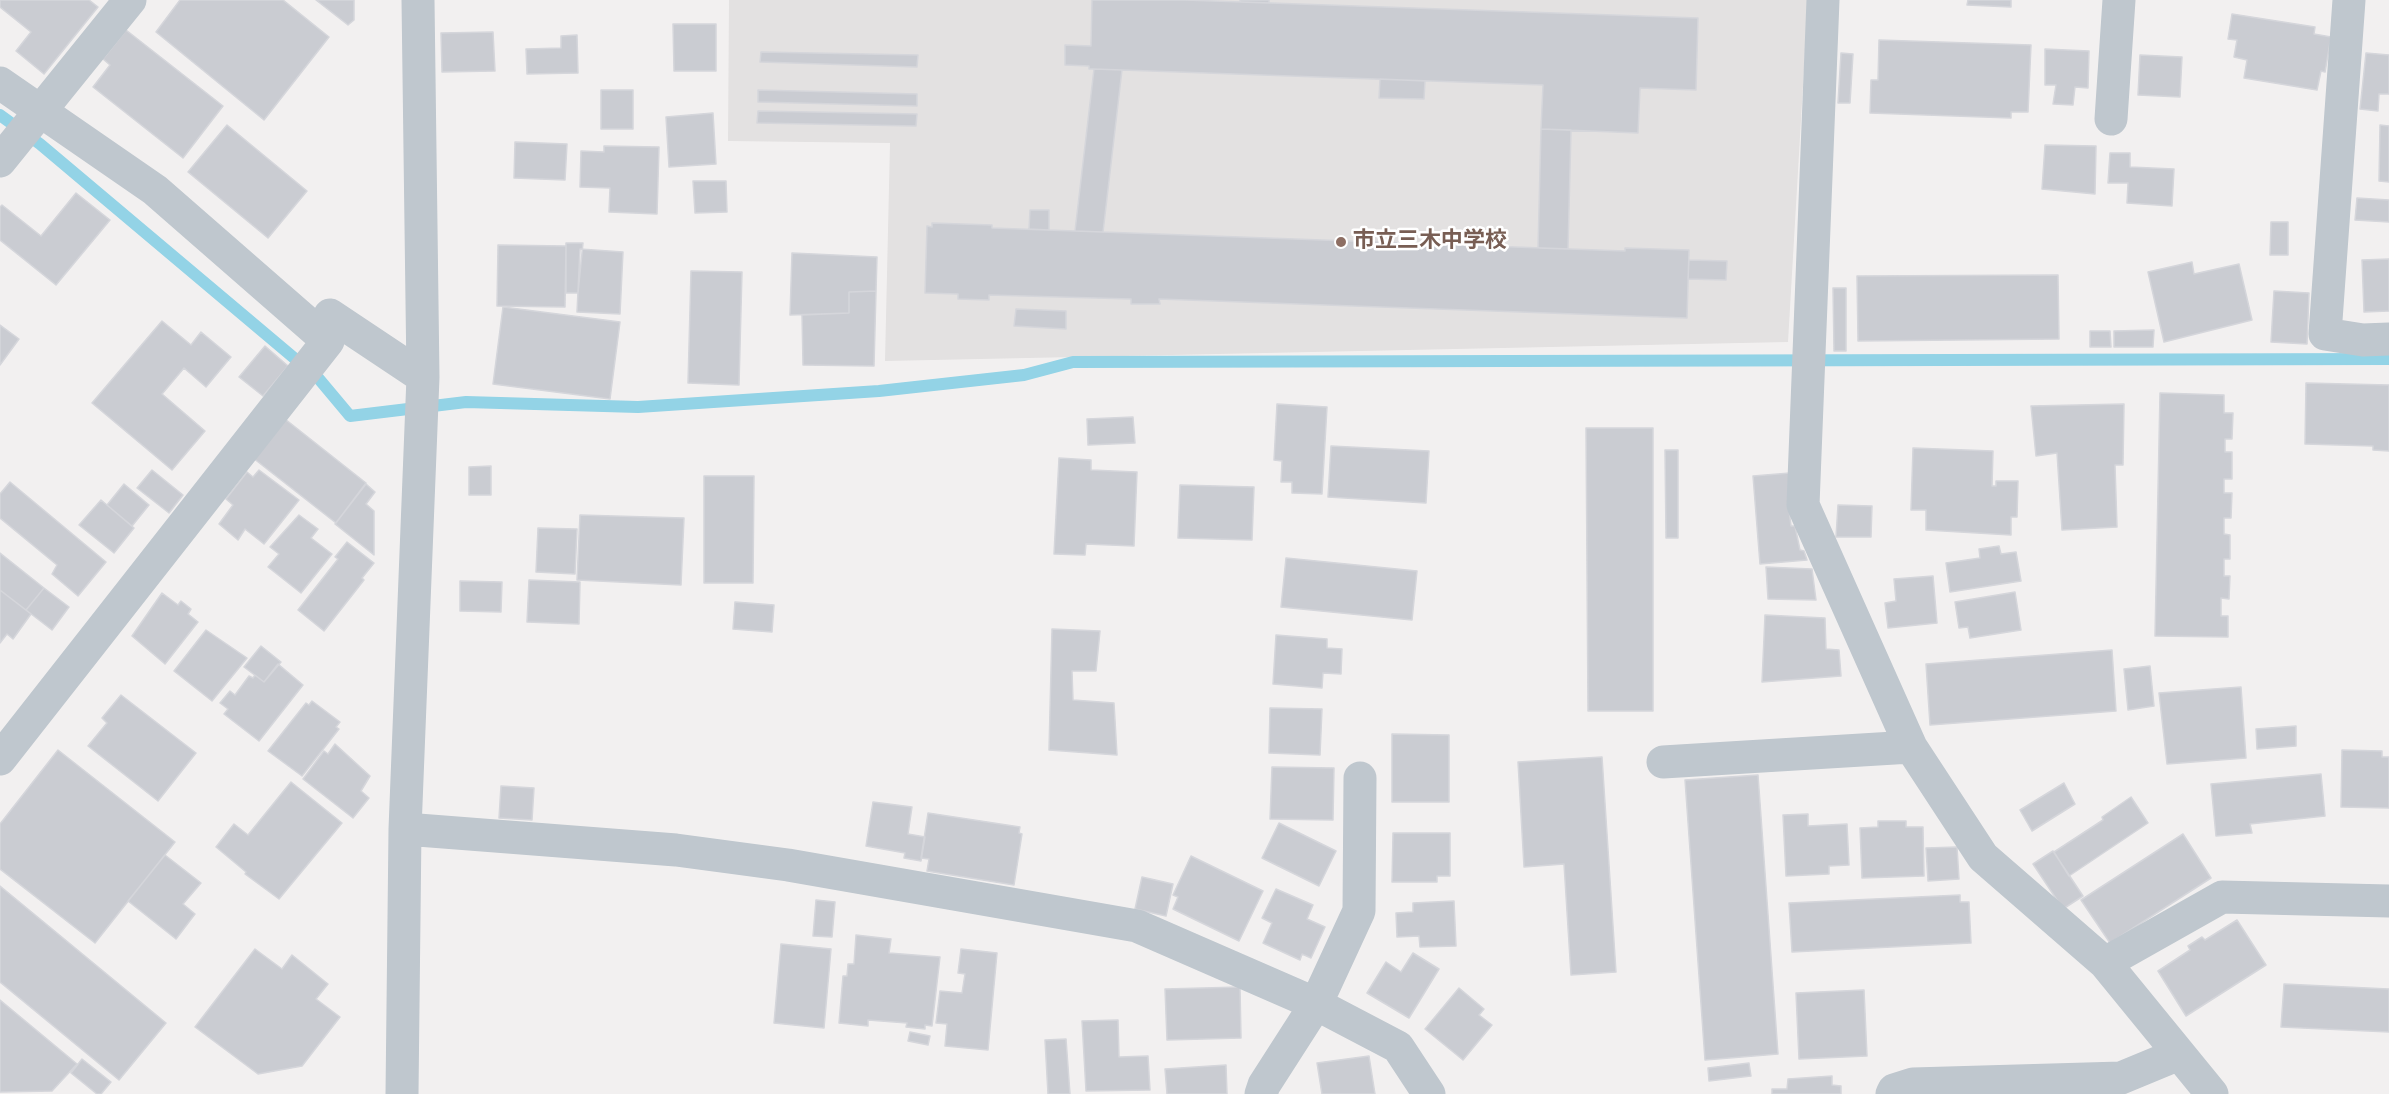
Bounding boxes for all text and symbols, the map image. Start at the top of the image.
place label: 市立三木中学校 [1353,229,1507,255]
marker: 市立三木中学校 [1334,235,1348,249]

